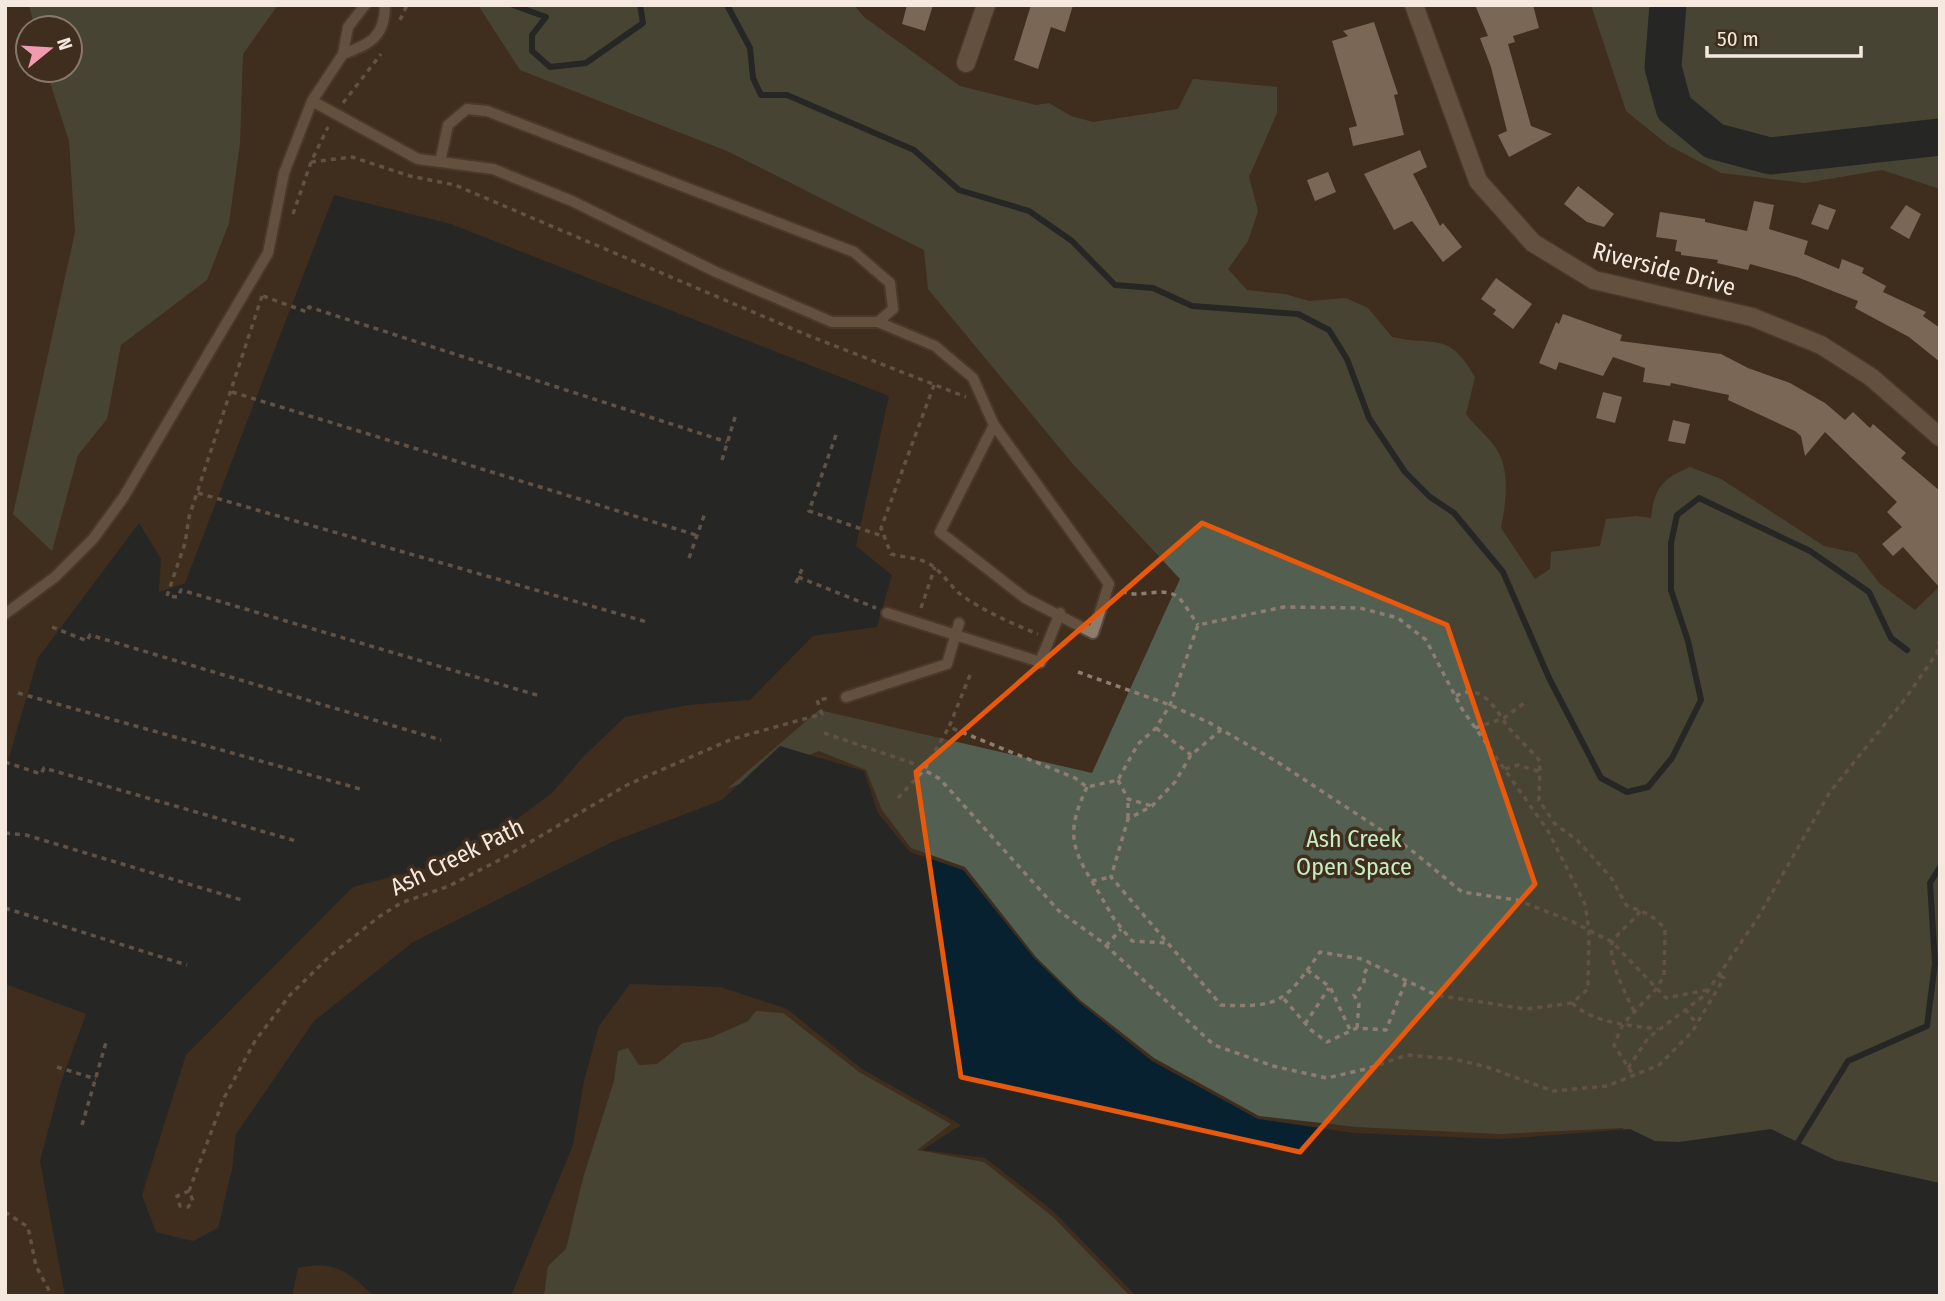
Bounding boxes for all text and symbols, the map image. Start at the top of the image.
north arrow [14,14,84,84]
scale bar [1707,14,1861,58]
text: 50 m [1717,26,1759,52]
text: N [52,35,77,53]
street label: Riverside Drive [1589,236,1739,302]
street label: Ash Creek Path [386,813,528,901]
park label: Ash Creek Open Space [1296,825,1412,881]

